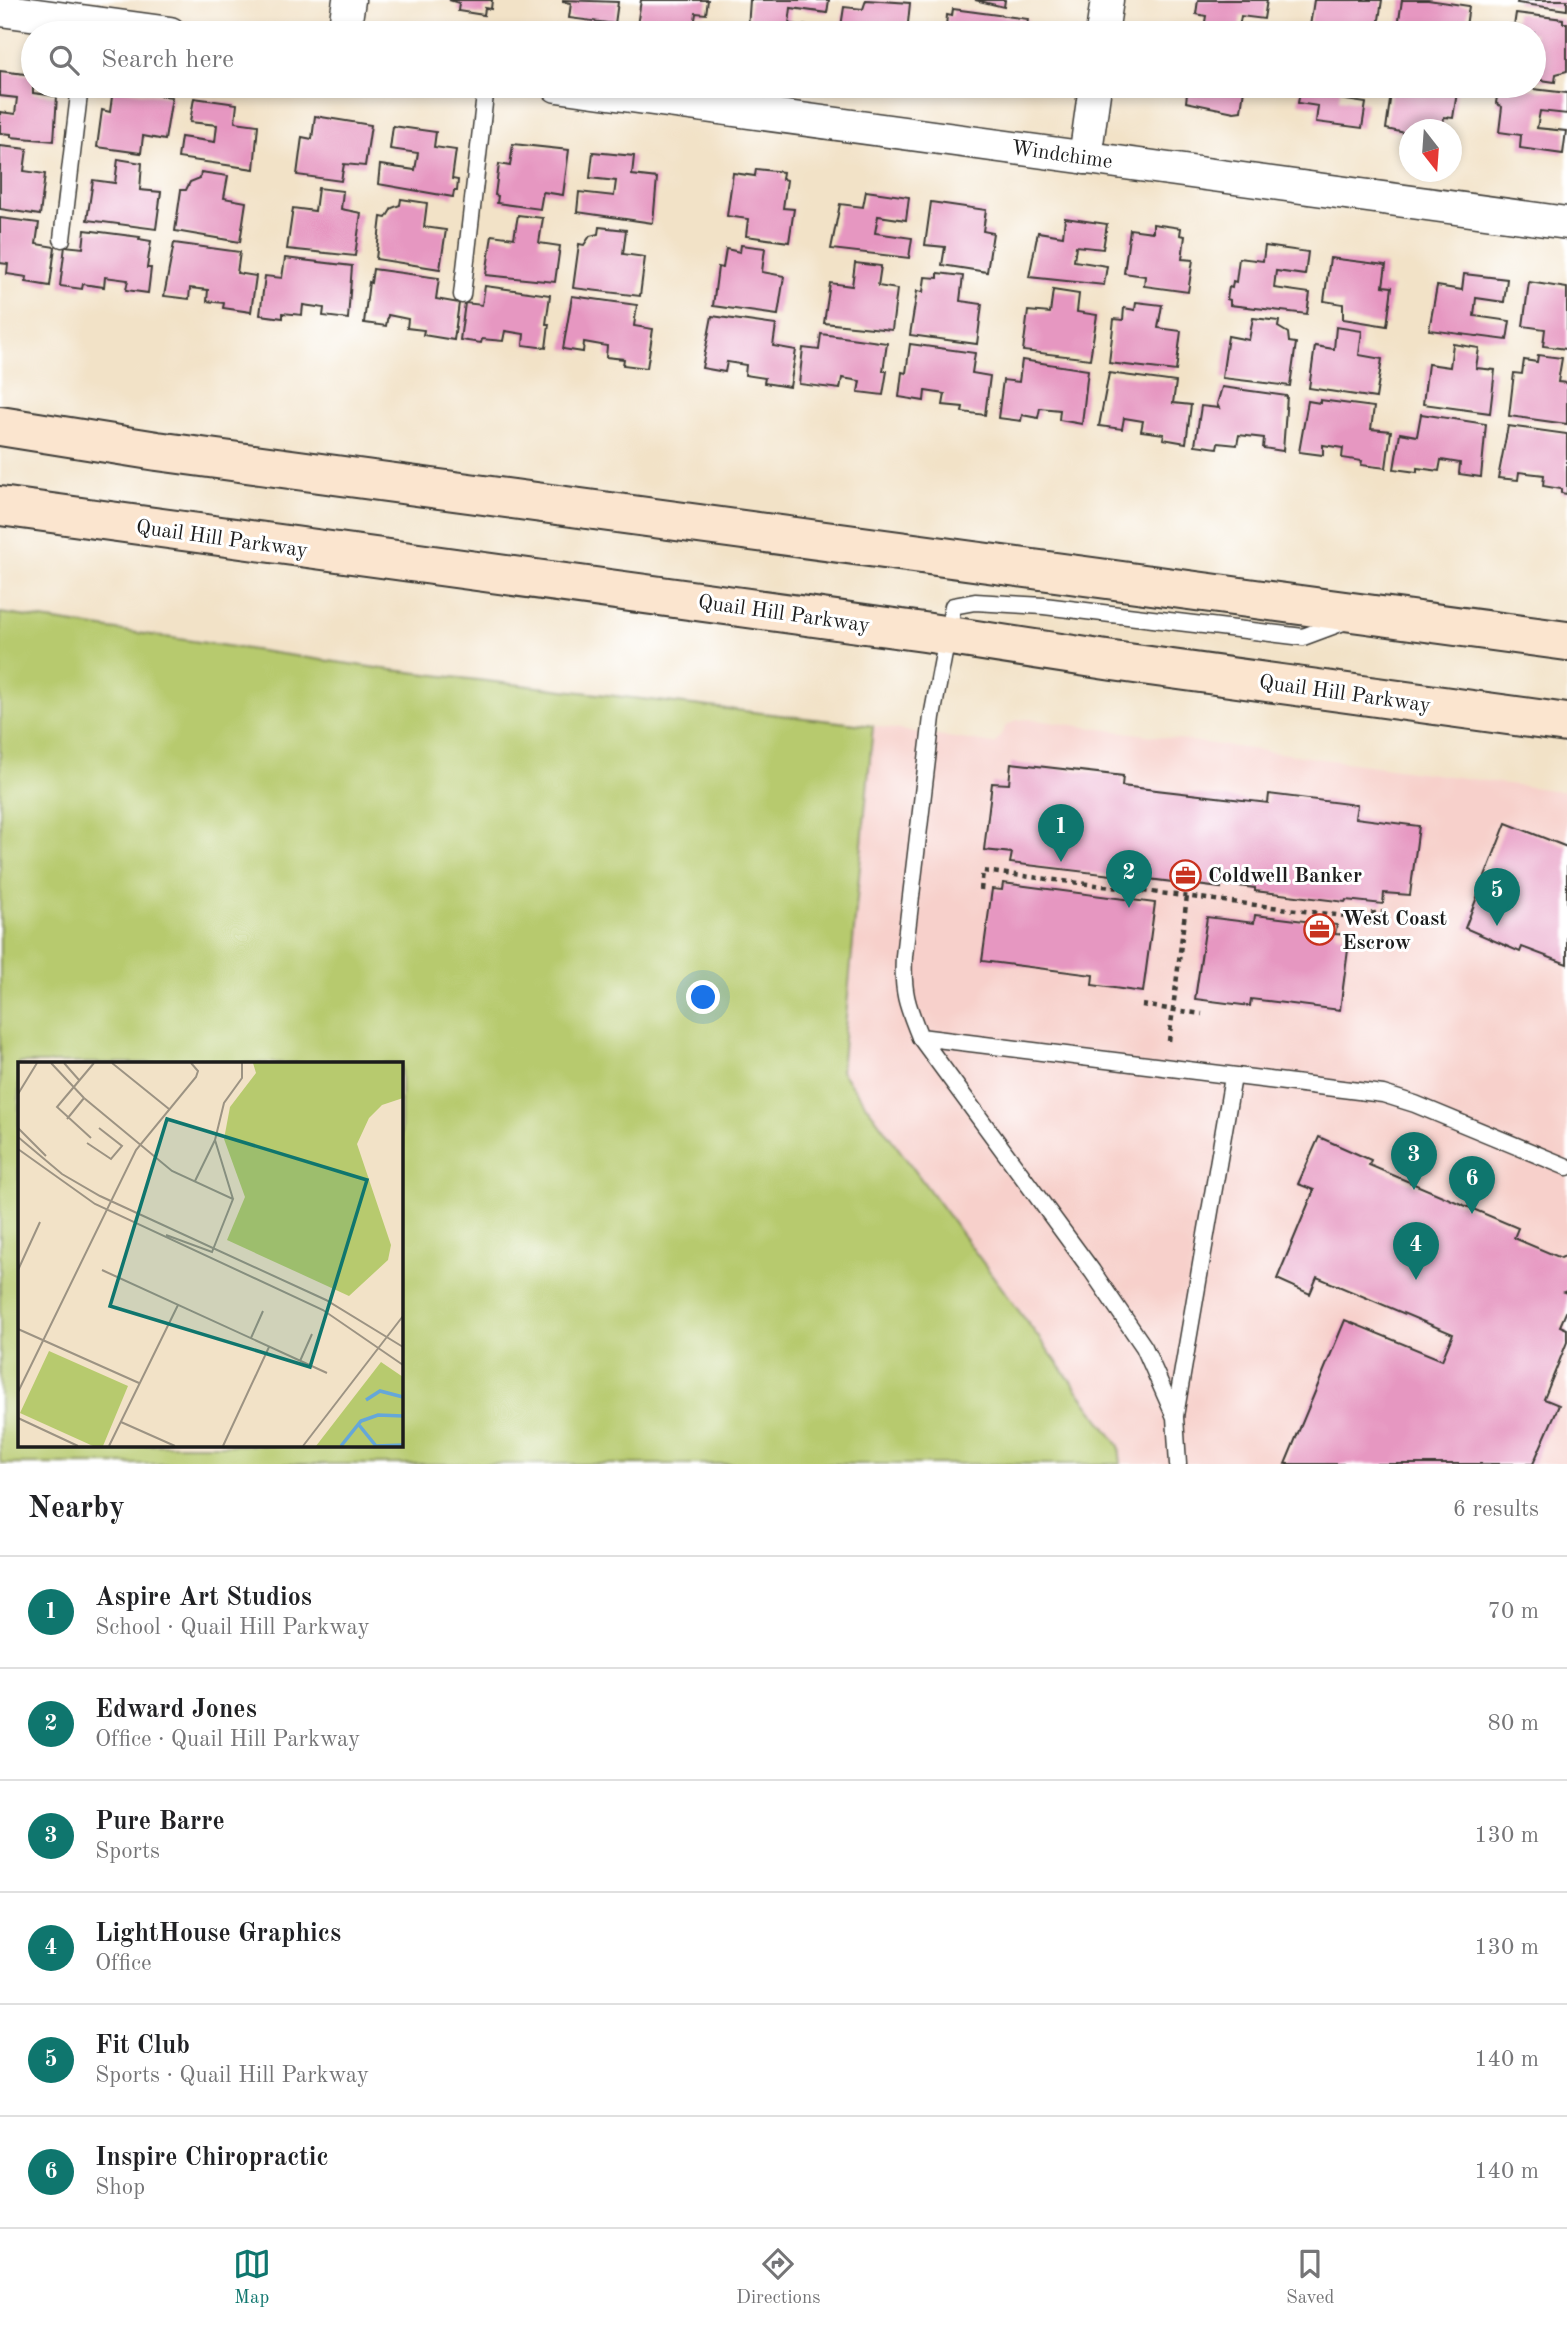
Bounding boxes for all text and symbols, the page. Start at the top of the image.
search box [21,21,1546,98]
icon: search [45,41,83,79]
text: Search here [101,47,234,73]
north arrow [1399,119,1462,182]
street label: Windchime [1010,138,1114,173]
street label: Quail Hill Parkway [135,517,309,562]
street label: Quail Hill Parkway [697,592,871,637]
street label: Quail Hill Parkway [1258,672,1432,717]
pin: 1 [1038,804,1084,862]
pin: 2 [1106,850,1152,908]
office icon: Coldwell Banker [1168,858,1202,892]
place label: Coldwell Banker [1208,866,1362,887]
pin: 5 [1474,868,1520,926]
place label: West Coast Escrow [1342,909,1447,954]
office icon: West Coast Escrow [1302,913,1336,947]
your location [686,980,720,1014]
inset map [18,1062,402,1447]
pin: 3 [1391,1132,1437,1190]
pin: 6 [1449,1156,1495,1214]
pin: 4 [1393,1222,1439,1280]
text: Nearby [28,1494,125,1524]
text: 6 results [1453,1498,1539,1521]
text: Aspire Art Studios [95,1585,312,1611]
text: 1 [44,1600,58,1623]
text: 70 m [1488,1600,1539,1623]
text: School · Quail Hill Parkway [95,1616,370,1639]
text: Edward Jones [95,1697,257,1723]
text: 2 [44,1712,58,1735]
text: 80 m [1488,1712,1539,1735]
text: Office · Quail Hill Parkway [95,1728,360,1751]
text: Pure Barre [95,1809,225,1835]
text: 3 [44,1824,58,1847]
text: 130 m [1474,1824,1539,1847]
text: Sports [95,1840,160,1863]
text: LightHouse Graphics [95,1921,341,1947]
text: 4 [44,1936,58,1959]
text: 130 m [1474,1936,1539,1959]
text: Office [95,1952,152,1975]
text: Fit Club [95,2033,190,2059]
text: 5 [44,2048,58,2071]
text: 140 m [1474,2048,1539,2071]
text: Sports · Quail Hill Parkway [95,2064,369,2087]
text: Inspire Chiropractic [95,2145,329,2171]
text: 6 [44,2160,58,2183]
text: 140 m [1474,2160,1539,2183]
text: Shop [95,2176,145,2199]
tab: Map [233,2245,271,2310]
tab: Directions [736,2245,821,2310]
tab: Saved [1286,2245,1334,2310]

